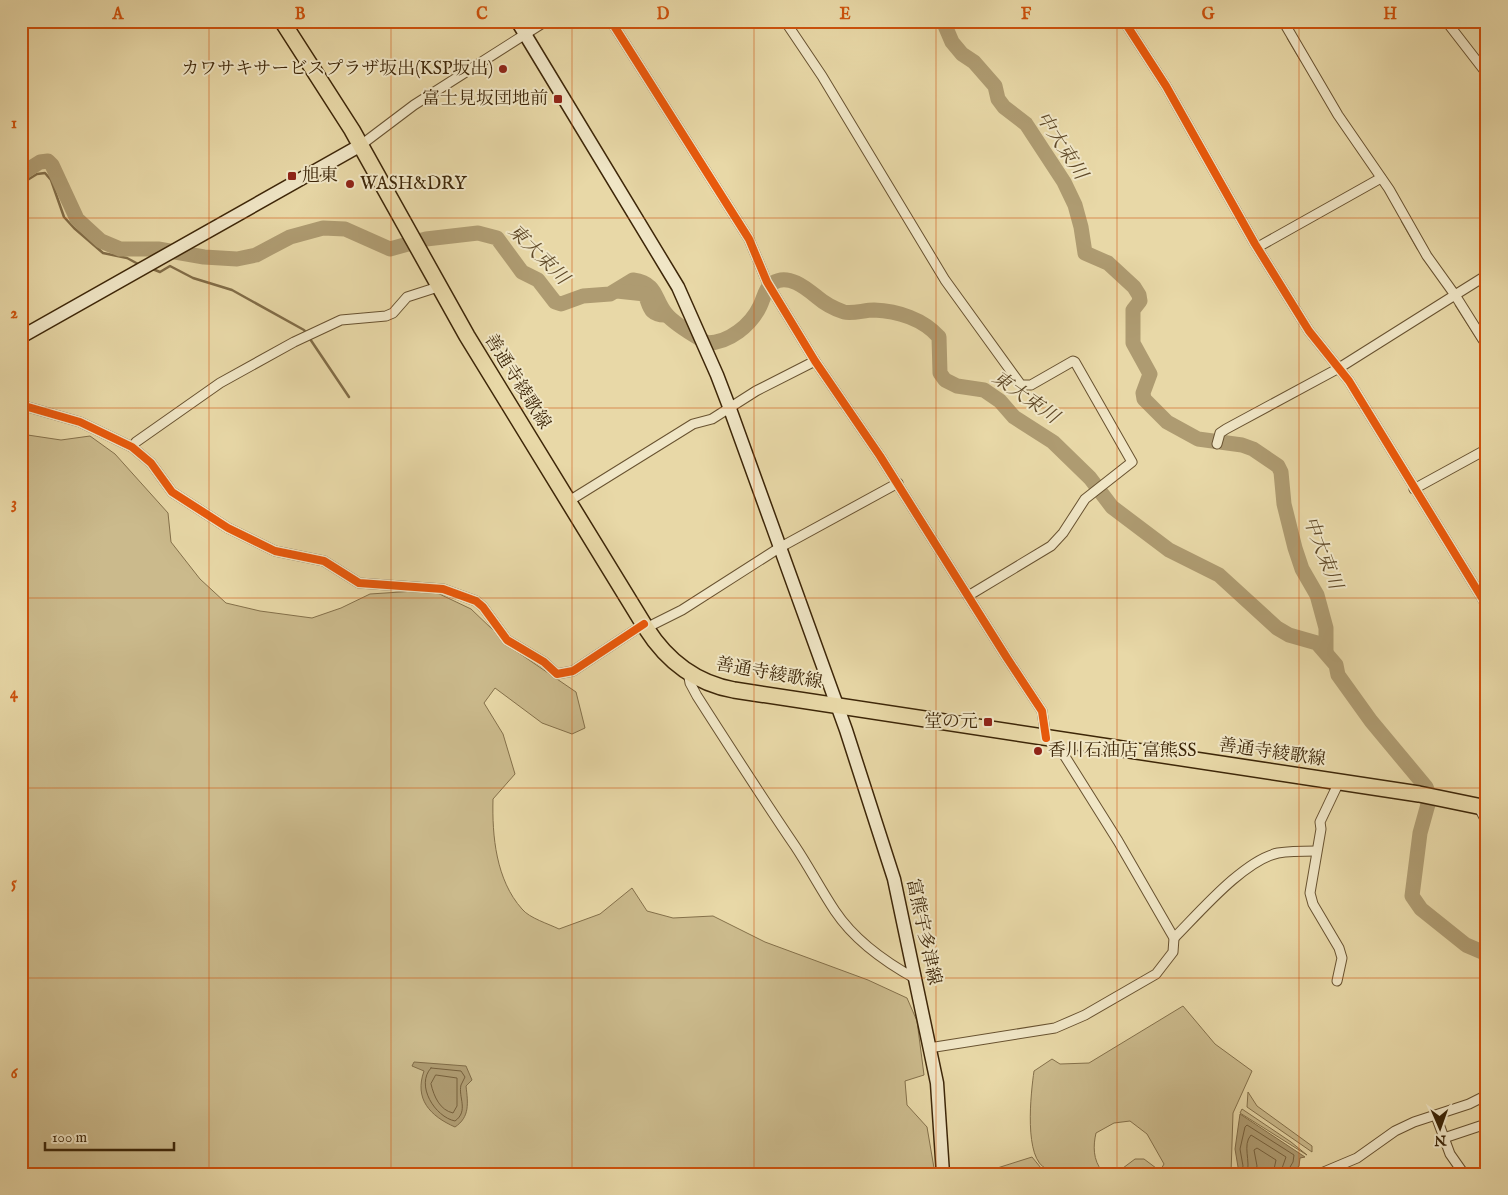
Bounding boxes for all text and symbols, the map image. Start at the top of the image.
text: A [112,5,125,25]
text: B [295,5,306,25]
text: C [476,5,488,25]
text: D [657,5,670,25]
text: E [839,5,851,25]
text: F [1021,5,1032,25]
text: G [1202,5,1215,25]
text: H [1383,5,1397,25]
place label: カワサキサービスプラザ坂出(KSP坂出) [181,58,493,81]
marker: カワサキサービスプラザ坂出(KSP坂出) [497,63,509,75]
place label: 富士見坂団地前 [422,88,548,111]
marker: 富士見坂団地前 [552,93,564,105]
water label: 中大束川 [1030,108,1093,186]
text: 1 [11,114,17,134]
place label: 旭東 [302,165,338,188]
marker: 旭東 [286,170,298,182]
place label: WASH&DRY [360,173,467,196]
marker: WASH&DRY [344,178,356,190]
water label: 東大束川 [503,220,575,292]
text: 2 [10,304,18,324]
street label: 善通寺綾歌線 [479,330,555,434]
water label: 東大束川 [987,366,1065,431]
text: 3 [11,494,17,514]
water label: 中大束川 [1297,513,1348,595]
street label: 善通寺綾歌線 [714,653,824,695]
text: 4 [10,684,19,704]
place label: 堂の元 [924,711,978,734]
marker: 堂の元 [982,716,994,728]
street label: 善通寺綾歌線 [1217,734,1327,772]
place label: 香川石油店 富熊SS [1048,740,1196,763]
marker: 香川石油店 富熊SS [1032,745,1044,757]
text: 5 [11,874,17,894]
street label: 富熊宇多津線 [901,877,945,987]
text: 6 [11,1064,19,1084]
north arrow [1416,1102,1466,1152]
scale bar [45,1120,174,1152]
text: 100 m [52,1128,88,1147]
text: N [1434,1131,1448,1149]

